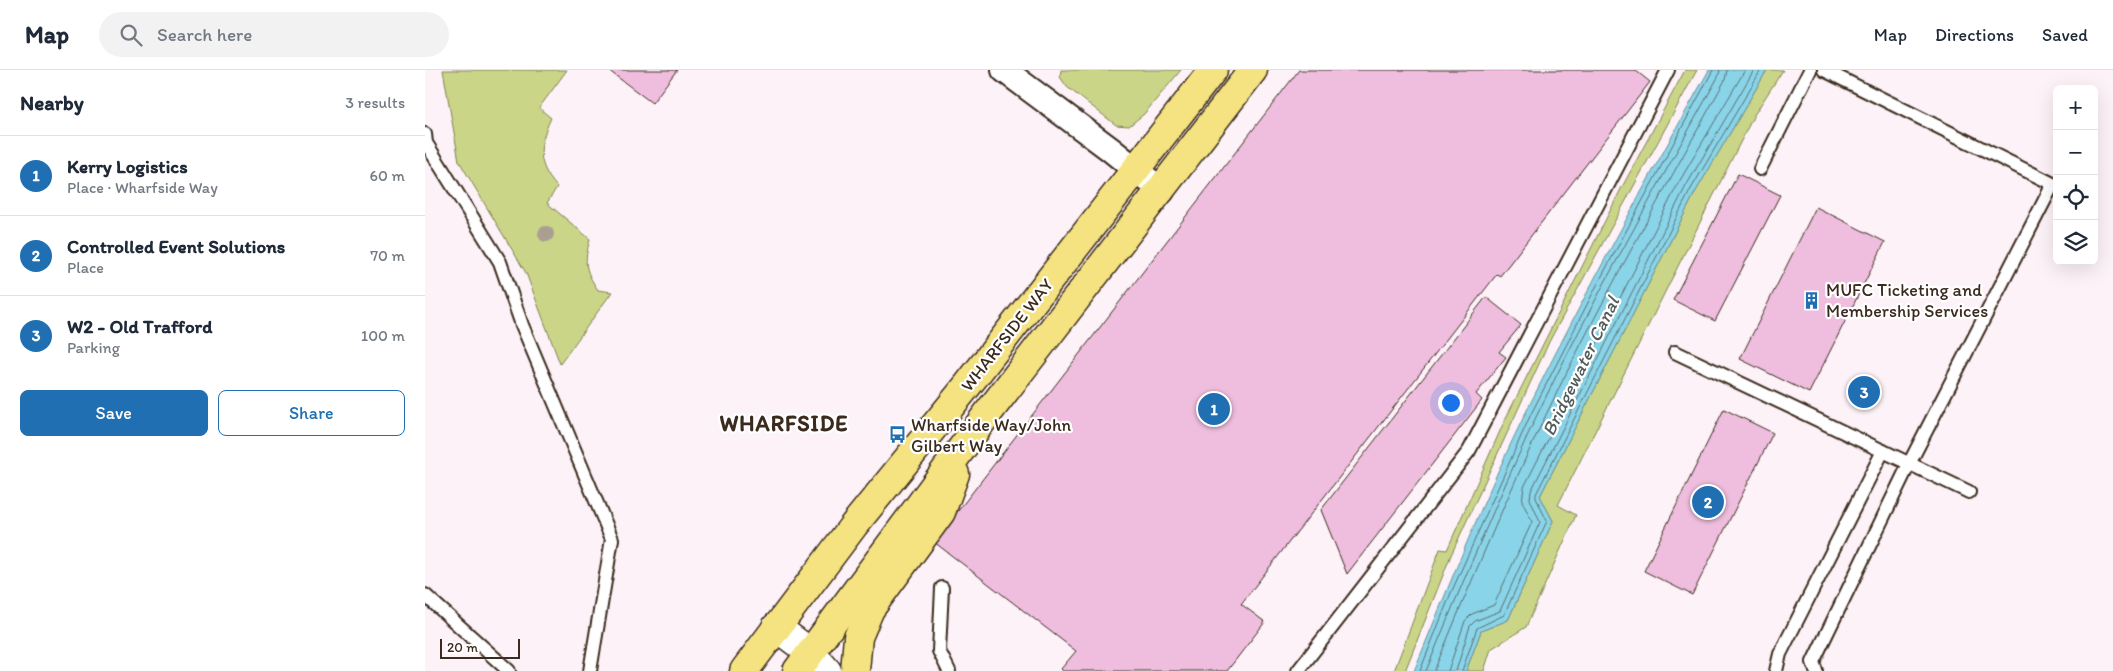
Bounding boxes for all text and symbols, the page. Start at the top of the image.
search box [99,12,449,57]
text: Map [25,20,69,49]
icon: search [117,21,145,49]
text: Search here [157,23,252,46]
text: Map [1874,24,1907,46]
text: Directions [1935,24,2014,46]
text: Saved [2042,24,2088,46]
map controls [2053,85,2098,265]
button: + [2053,85,2098,130]
text: Nearby [20,90,84,115]
text: 3 results [345,93,405,112]
button: − [2053,130,2098,175]
text: Kerry Logistics [67,155,188,178]
text: 1 [32,166,40,185]
text: 60 m [370,166,405,185]
button: locate [2053,175,2098,220]
text: Place · Wharfside Way [67,178,218,197]
button: layers [2053,220,2098,265]
text: Controlled Event Solutions [67,235,285,258]
text: 2 [32,246,40,265]
text: 70 m [370,246,405,265]
text: Place [67,258,104,277]
street label: WHARFSIDE WAY [956,274,1058,396]
place label: MUFC Ticketing and Membership Services [1826,279,1988,322]
building icon: MUFC Ticketing and Membership Services [1802,290,1822,310]
water label: Bridgewater Canal [1537,291,1625,440]
text: W2 - Old Trafford [67,315,212,338]
text: 3 [32,326,40,345]
text: 100 m [361,326,405,345]
text: Parking [67,338,120,357]
pin: 3 [1848,373,1880,411]
button: Save [20,390,208,436]
button: Share [218,390,405,436]
pin: 1 [1198,390,1230,428]
your location [1438,390,1464,416]
district label: WHARFSIDE [720,410,848,437]
place label: Wharfside Way/John Gilbert Way [911,414,1072,457]
bus stop icon: Wharfside Way/John Gilbert Way [887,425,907,445]
pin: 2 [1692,483,1724,521]
scale bar [440,636,520,659]
text: 20 m [447,639,478,656]

